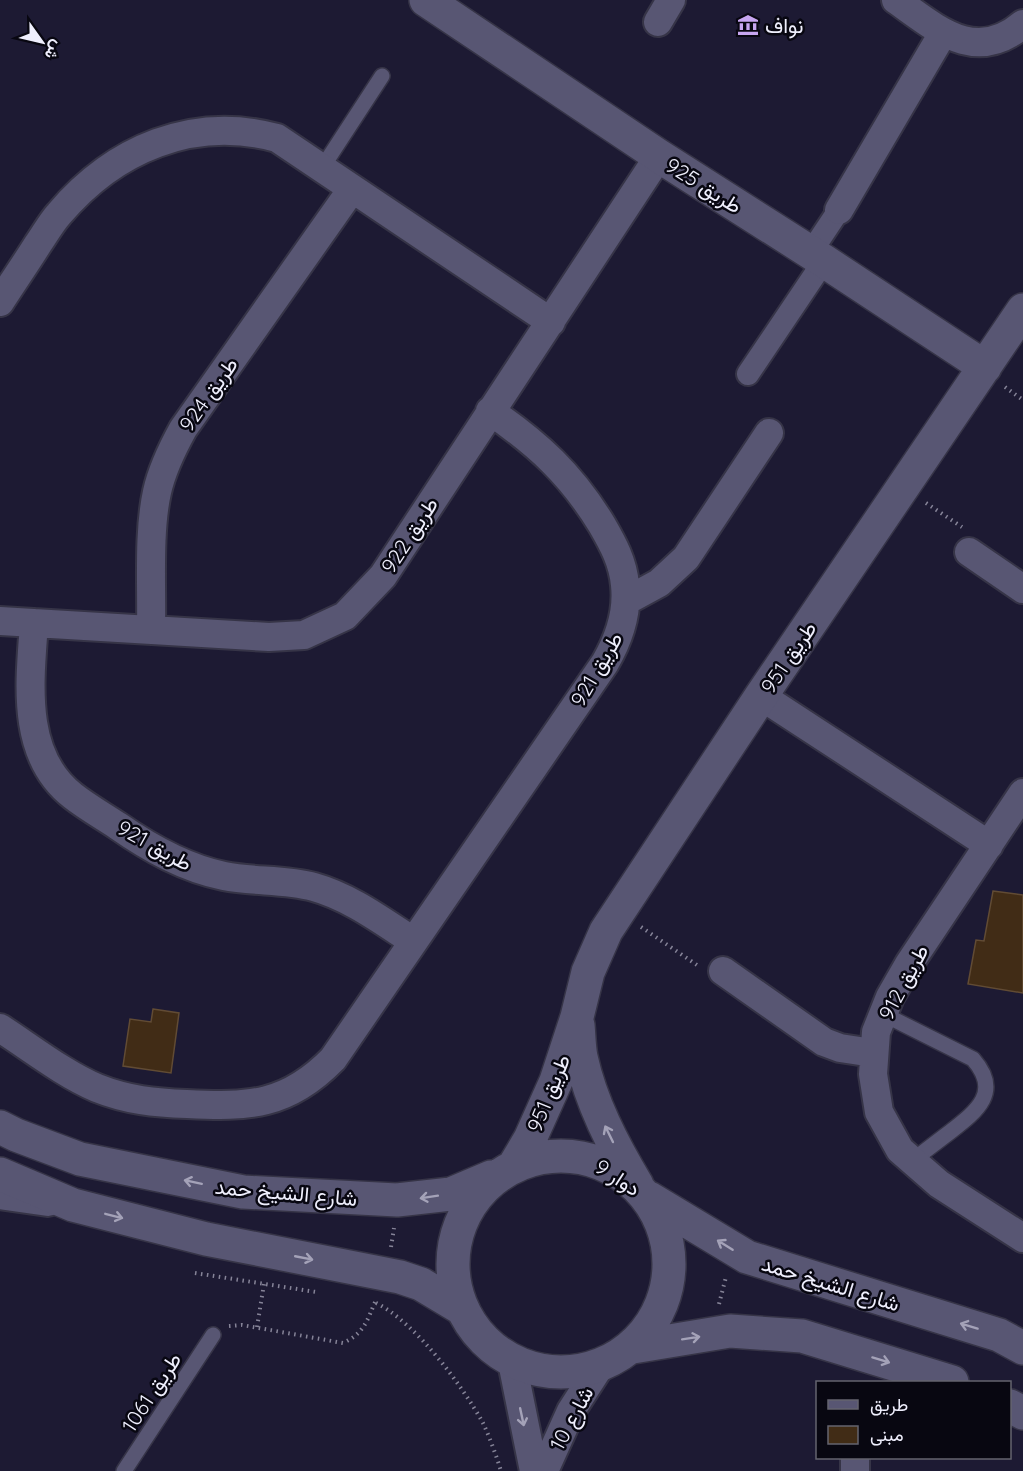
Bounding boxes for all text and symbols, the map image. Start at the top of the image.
north arrow [12,12,72,72]
place label: نواف [765,12,803,39]
museum icon: نواف [736,13,760,37]
text: ش [41,37,68,64]
street label: طريق 925 [661,151,747,219]
street label: طريق 924 [173,352,244,437]
street label: طريق 922 [375,492,444,578]
street label: طريق 951 [755,616,822,698]
street label: طريق 921 [564,627,628,711]
street label: طريق 921 [113,814,197,877]
street label: طريق 912 [872,940,935,1025]
street label: طريق 951 [521,1050,576,1136]
one-way arrow [602,1125,614,1143]
street label: دوار 9 [590,1153,646,1202]
street label: شارع الشيخ حمد [214,1173,358,1213]
one-way arrow [184,1176,204,1187]
one-way arrow [420,1192,439,1203]
one-way arrow [104,1210,123,1222]
one-way arrow [717,1238,734,1250]
street label: شارع الشيخ حمد [758,1250,903,1318]
one-way arrow [294,1253,313,1264]
one-way arrow [960,1320,979,1331]
one-way arrow [680,1332,700,1343]
street label: طريق 1061 [116,1347,187,1437]
one-way arrow [871,1356,890,1367]
legend [816,1381,1011,1459]
street label: شارع 10 [544,1382,600,1455]
text: طريق [870,1393,908,1416]
one-way arrow [517,1406,528,1426]
text: مبنى [870,1423,904,1446]

